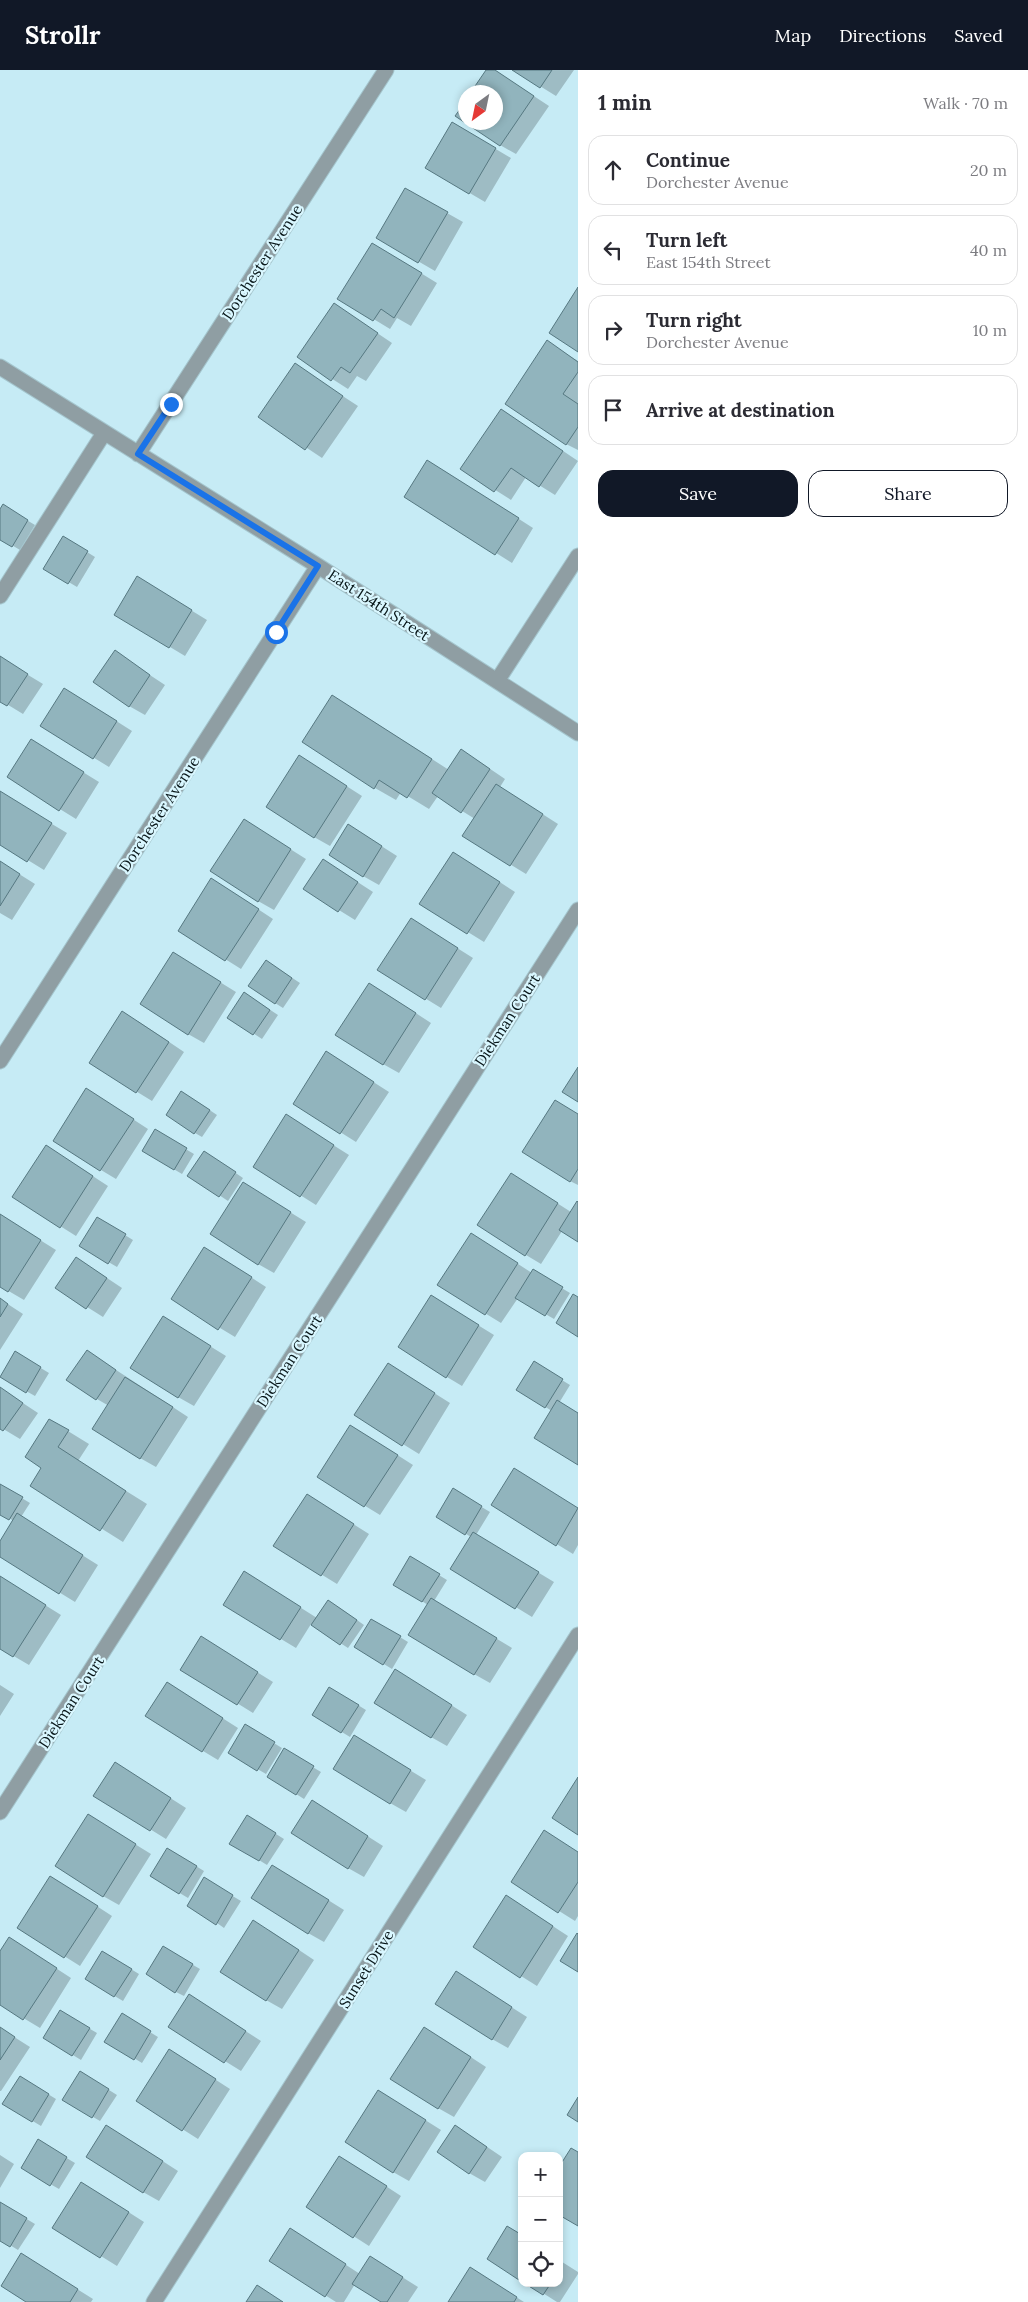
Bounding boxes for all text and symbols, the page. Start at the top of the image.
text: Strollr [25,20,100,51]
text: Map [775,24,811,47]
text: Directions [839,24,926,47]
text: Saved [954,24,1003,47]
north arrow [458,85,503,130]
text: 1 min [598,89,652,116]
text: Walk · 70 m [923,93,1008,113]
text: Continue [646,148,730,172]
icon: ahead [599,156,627,184]
text: 20 m [970,160,1007,180]
text: Dorchester Avenue [646,172,789,192]
street label: Dorchester Avenue [218,201,306,323]
text: Turn left [646,228,727,252]
icon: left [599,236,627,264]
text: 40 m [970,240,1007,260]
text: East 154th Street [646,252,771,272]
text: Turn right [646,308,742,332]
icon: right [599,316,627,344]
text: 10 m [973,320,1007,340]
text: Dorchester Avenue [646,332,789,352]
route end [160,393,183,416]
icon: arrive [599,396,627,424]
text: Arrive at destination [646,398,835,422]
button: Save [598,470,798,517]
button: Share [808,470,1008,517]
street label: East 154th Street [325,565,433,645]
route start [265,621,288,644]
street label: Dorchester Avenue [115,753,203,875]
street label: Diekman Court [470,970,544,1070]
street label: Diekman Court [252,1311,326,1411]
street label: Diekman Court [34,1652,108,1752]
street label: Sunset Drive [334,1926,398,2012]
map controls [518,2152,563,2287]
button: + [518,2152,563,2197]
button: − [518,2197,563,2242]
button: locate [518,2242,563,2287]

